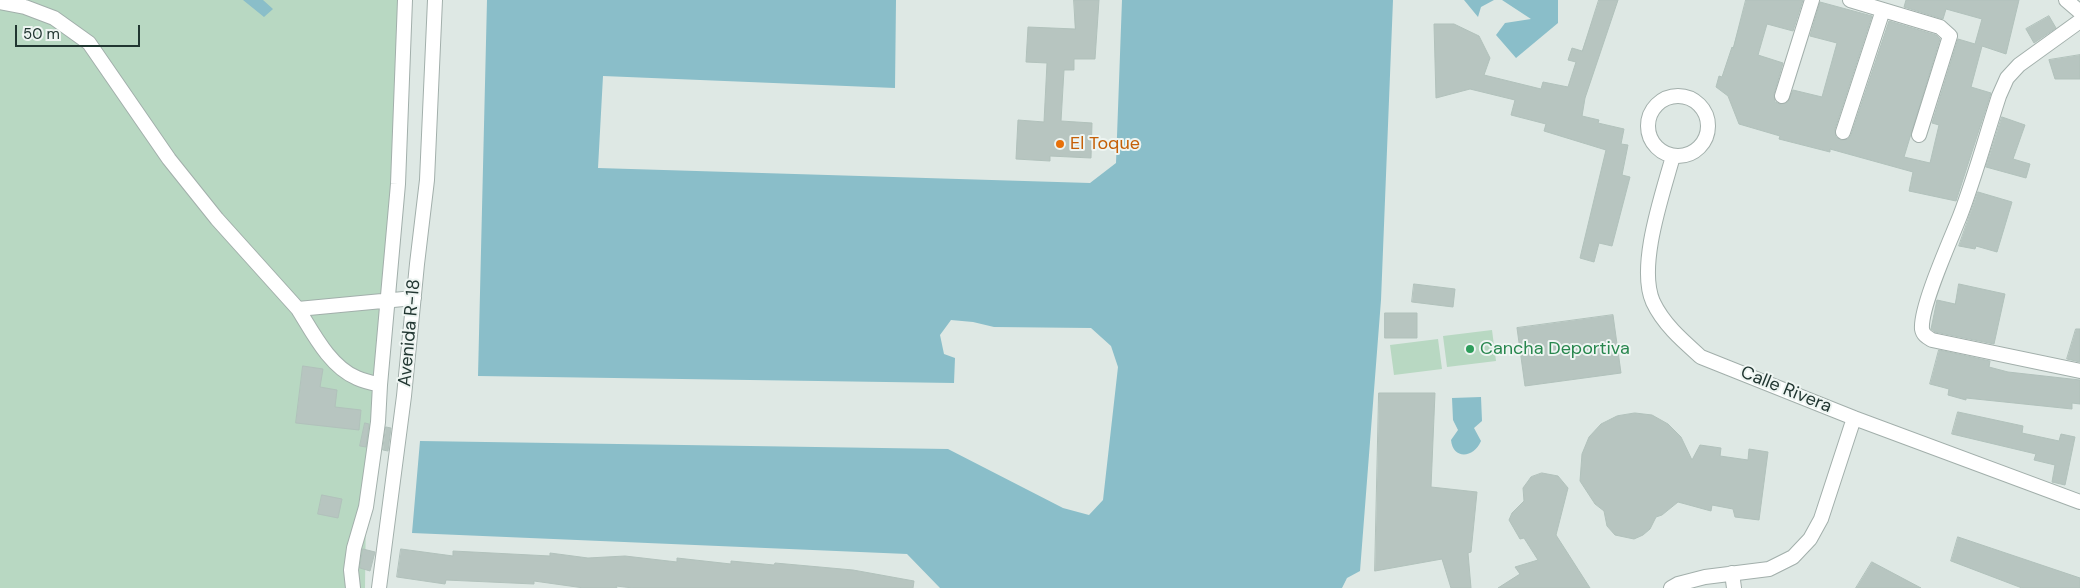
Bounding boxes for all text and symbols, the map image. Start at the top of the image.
scale bar [18,15,142,47]
text: 50 m [23,24,60,44]
place label: El Toque [1070,133,1140,155]
marker: El Toque [1054,138,1066,150]
street label: Avenida R-18 [395,278,425,388]
place label: Cancha Deportiva [1480,338,1630,360]
marker: Cancha Deportiva [1464,343,1476,355]
street label: Calle Rivera [1737,362,1835,418]

